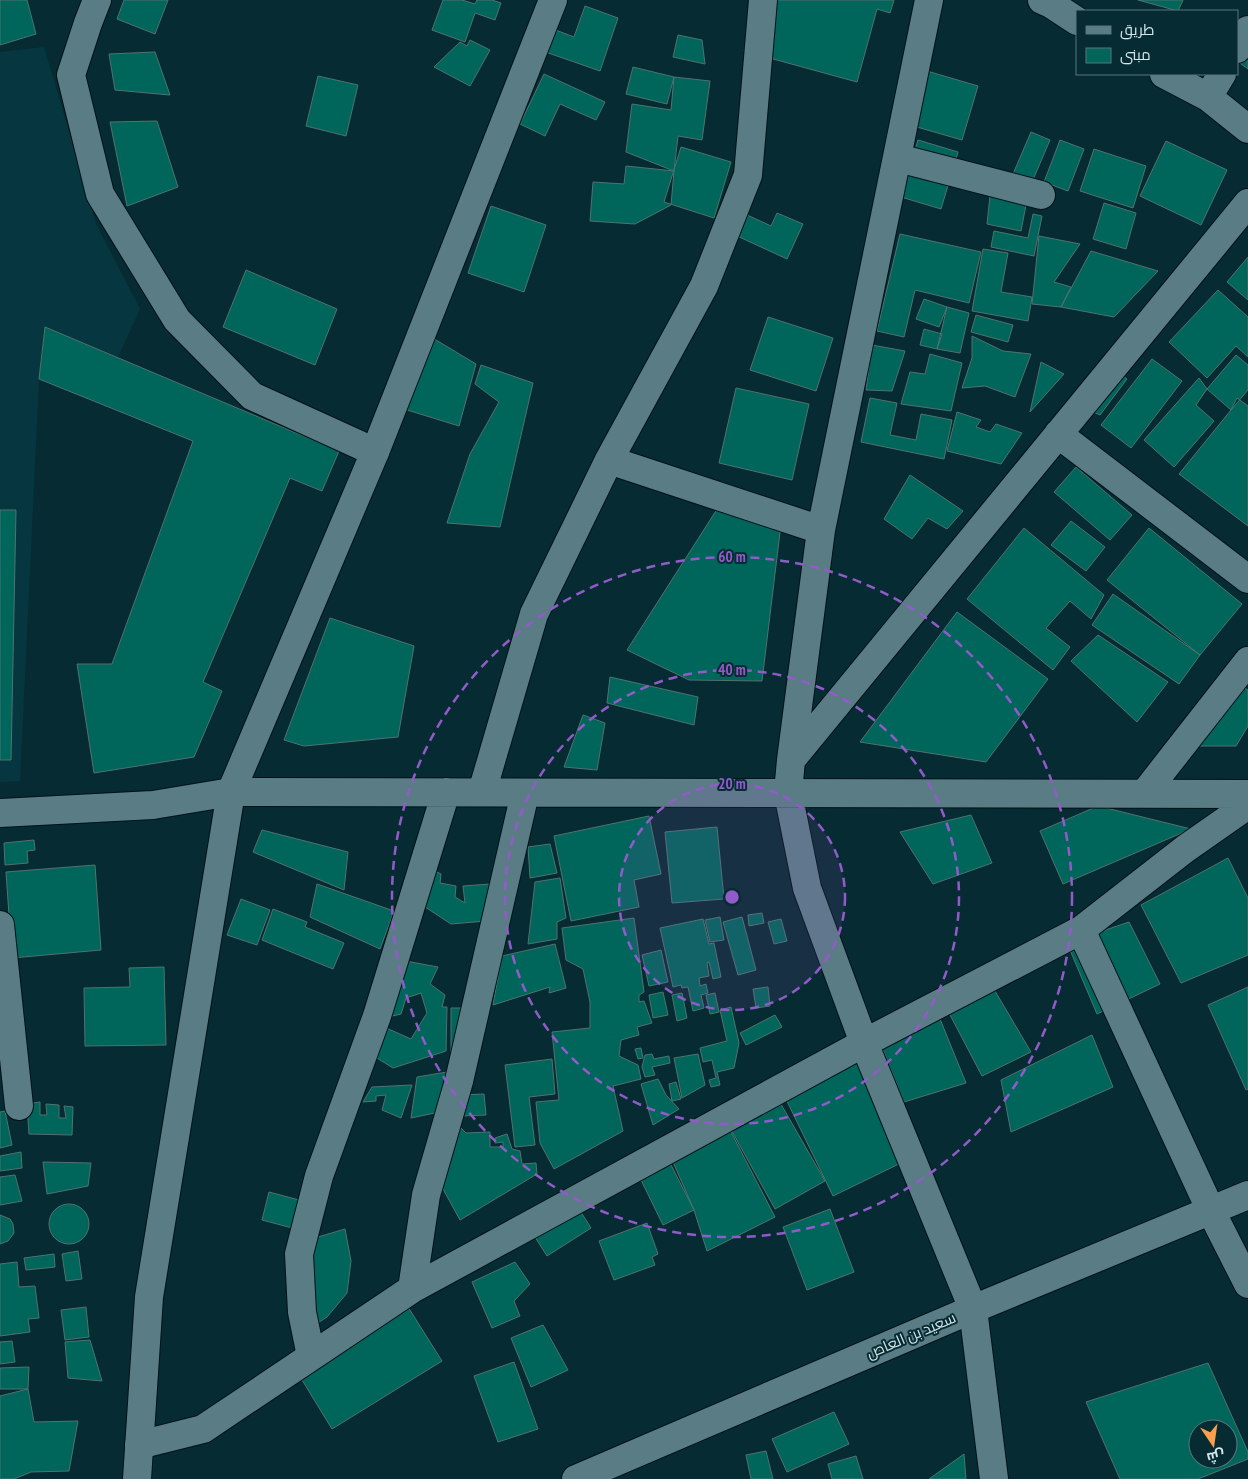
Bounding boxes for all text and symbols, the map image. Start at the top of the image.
legend [1076,10,1238,75]
text: طريق [1120,20,1154,40]
text: مبنى [1120,45,1151,65]
text: 60 m [718,547,746,566]
text: 40 m [718,660,746,679]
text: 20 m [718,774,746,793]
centre of rings [723,888,741,906]
street label: سعيد بن العاص [863,1308,959,1363]
north arrow [1188,1419,1238,1469]
text: ش [1205,1446,1227,1467]

